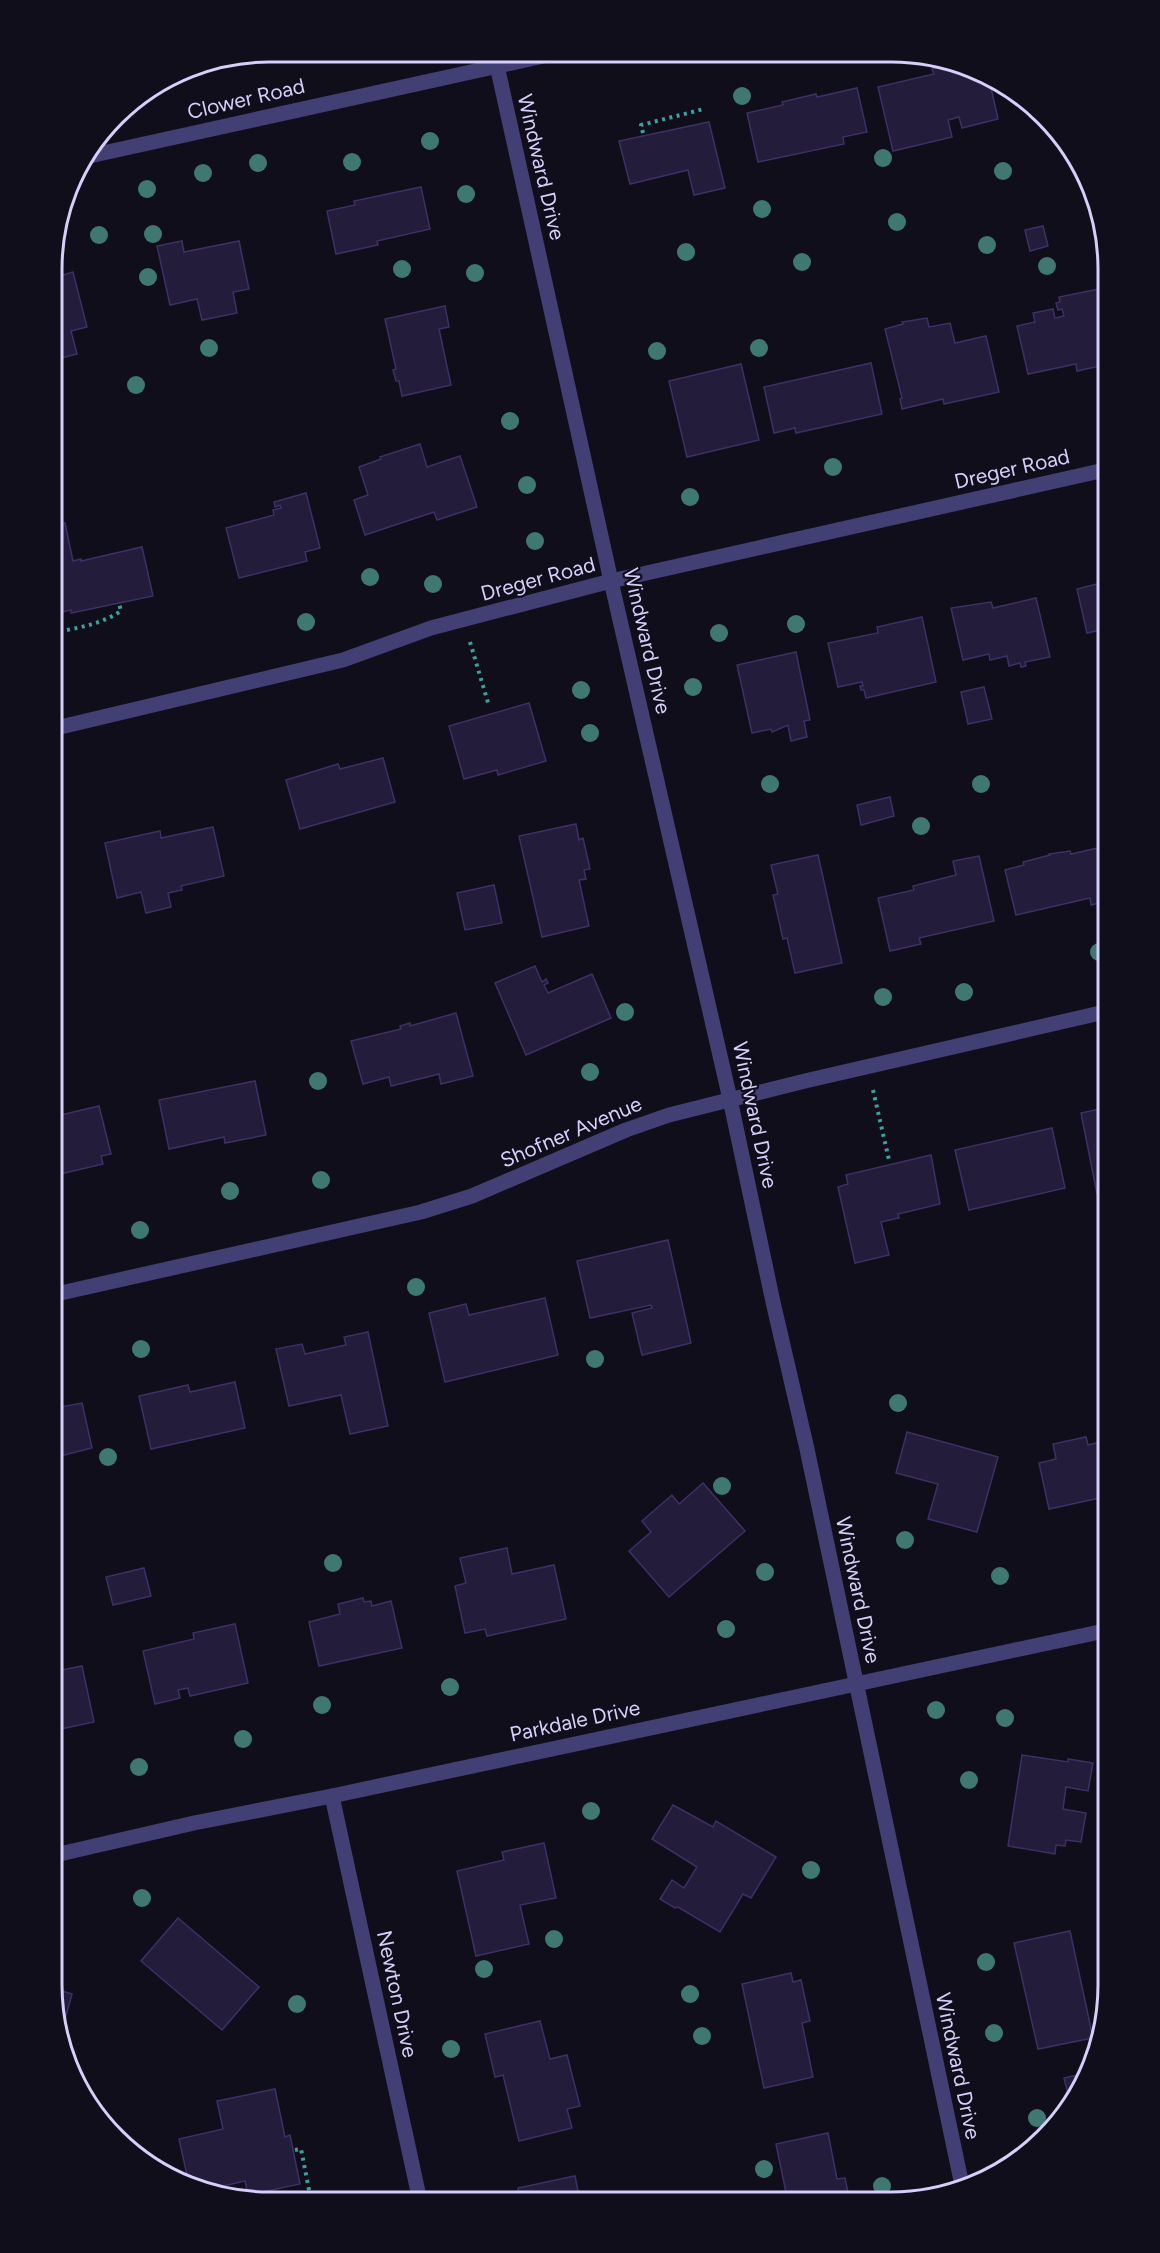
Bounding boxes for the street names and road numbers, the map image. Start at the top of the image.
street label: Clower Road [185,73,307,124]
street label: Windward Drive [513,91,570,242]
street label: Dreger Road [952,443,1072,494]
street label: Dreger Road [478,551,598,606]
street label: Windward Drive [619,565,676,716]
street label: Windward Drive [728,1039,783,1190]
street label: Shofner Avenue [496,1091,645,1173]
street label: Windward Drive [831,1514,886,1665]
street label: Parkdale Drive [507,1695,642,1747]
street label: Newton Drive [372,1928,423,2060]
street label: Windward Drive [931,1990,986,2141]

